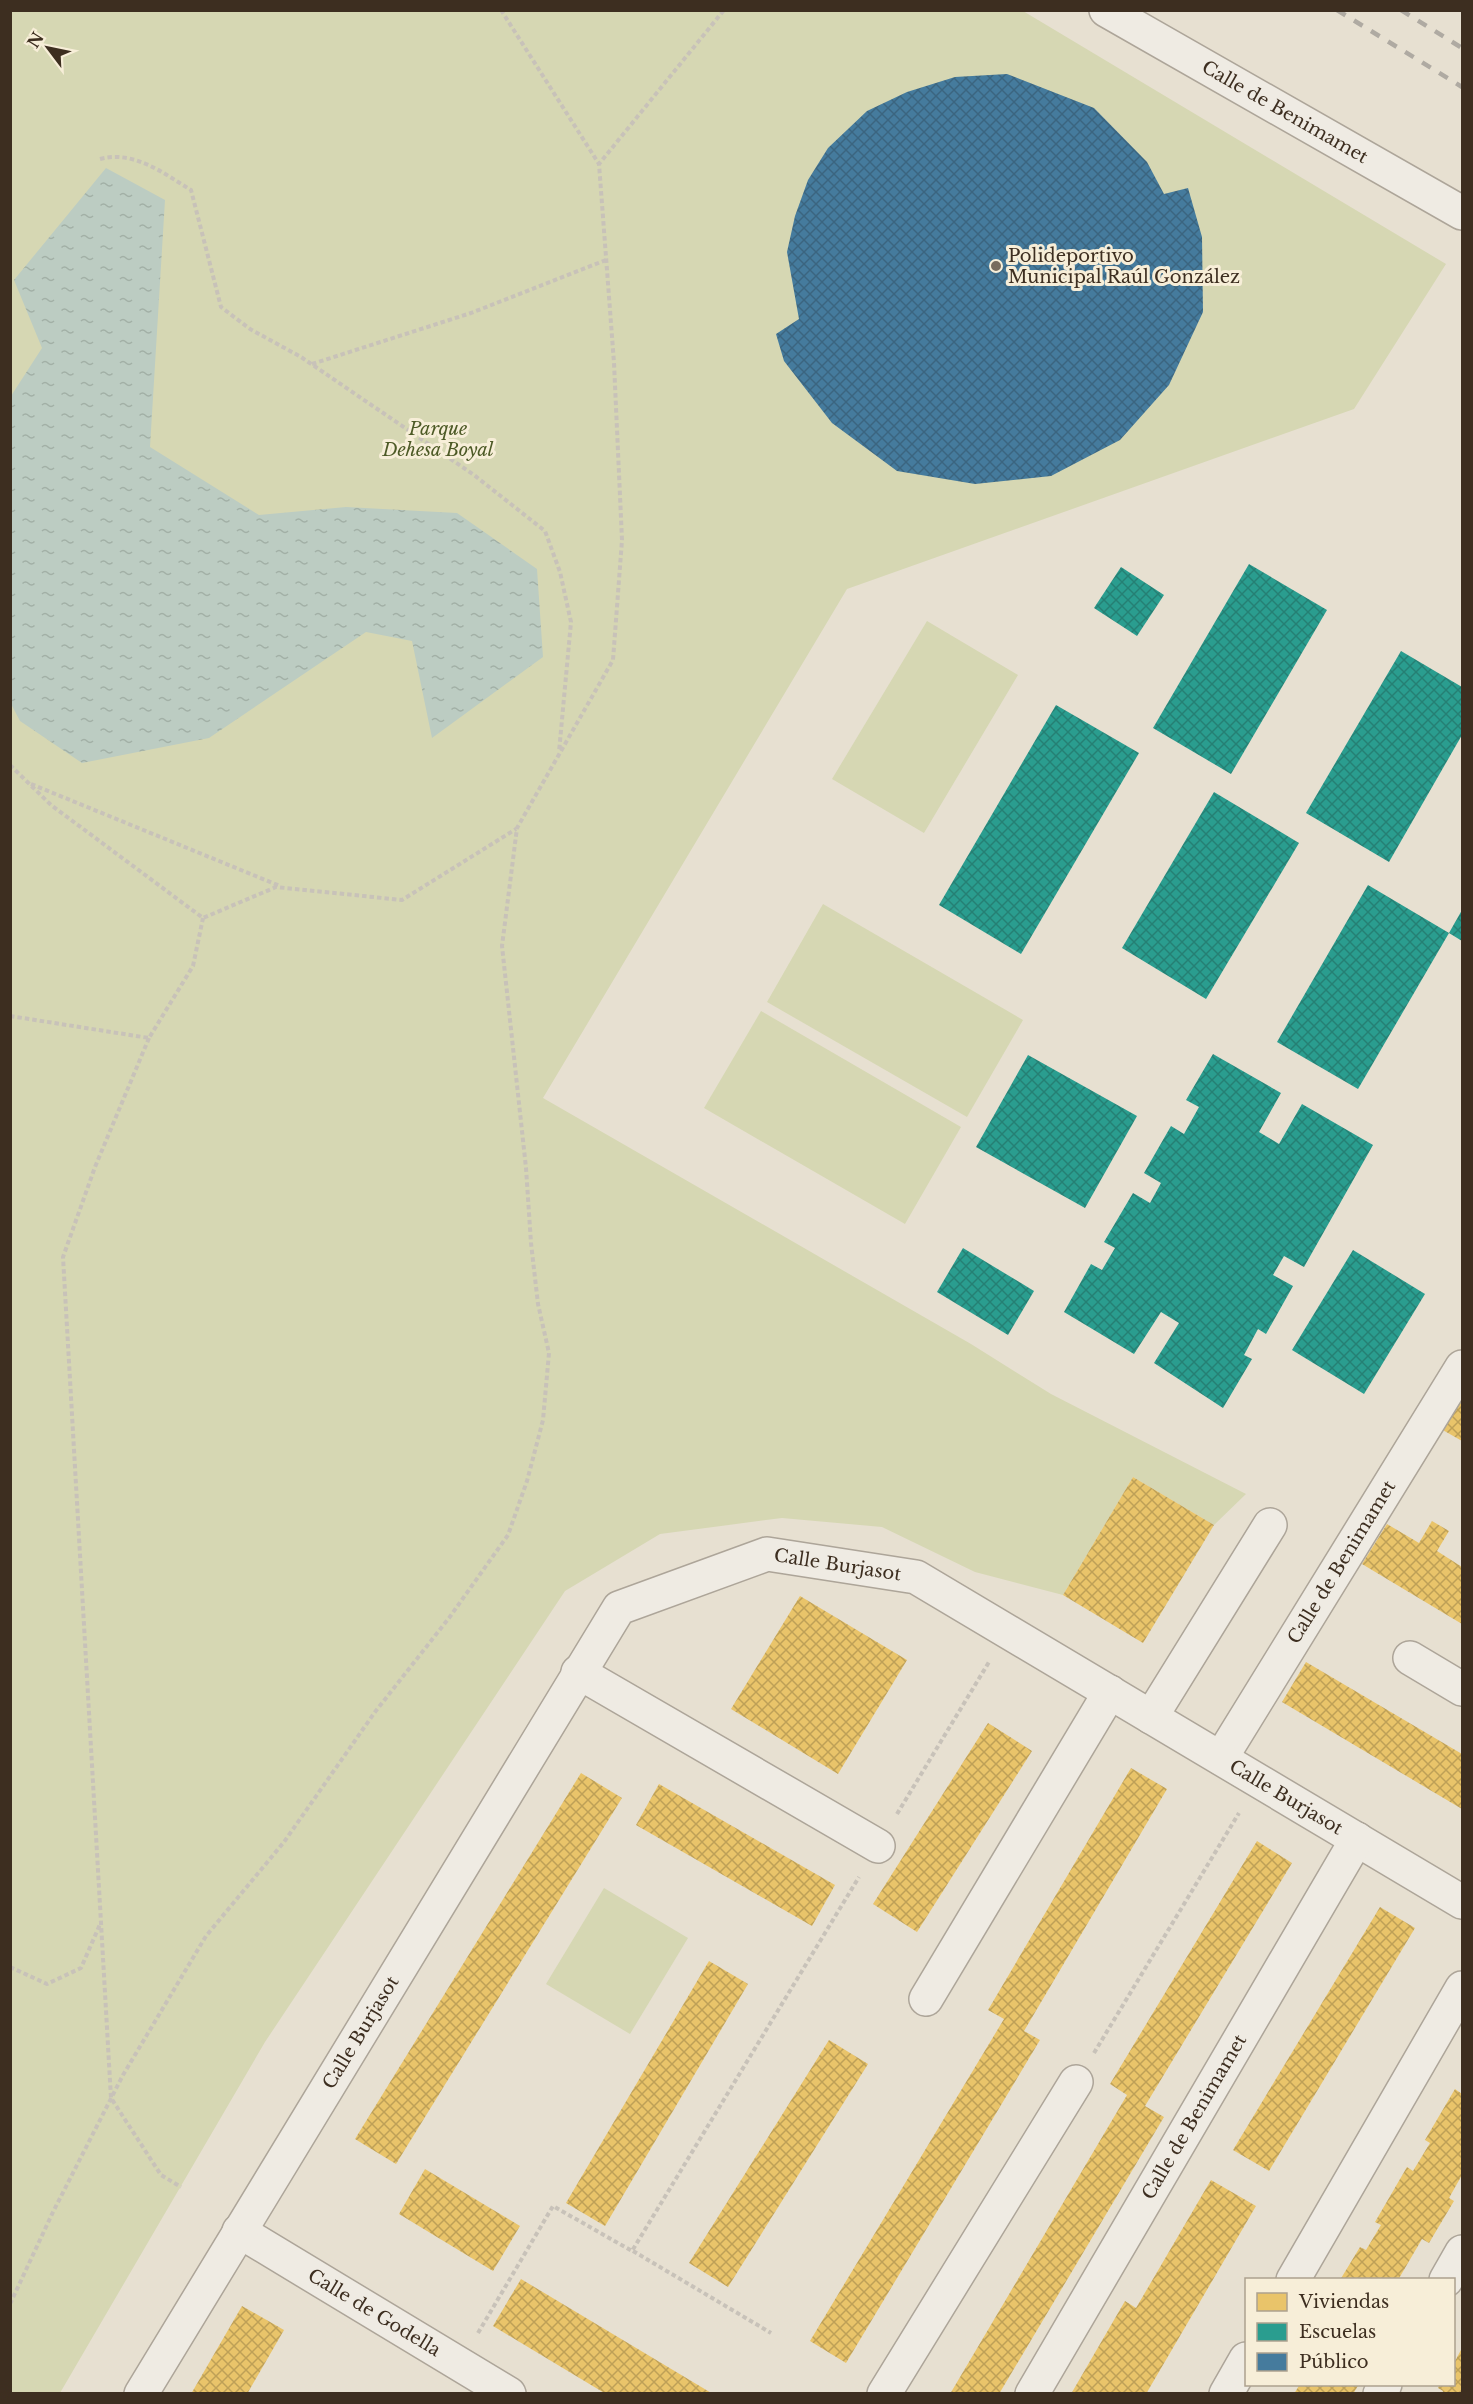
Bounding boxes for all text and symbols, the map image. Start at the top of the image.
north arrow [18,18,78,78]
text: N [23,28,48,52]
street label: Calle de Benimamet [1198,56,1372,168]
place label: Polideportivo Municipal Raúl González [1008,245,1240,288]
marker: Polideportivo Municipal Raúl González [989,259,1003,273]
park label: Parque Dehesa Boyal [382,418,494,461]
street label: Calle de Benimamet [1283,1476,1400,1648]
street label: Calle Burjasot [773,1544,903,1586]
street label: Calle Burjasot [1225,1755,1347,1840]
street label: Calle Burjasot [318,1972,404,2093]
street label: Calle de Benimamet [1137,2030,1251,2204]
street label: Calle de Godella [304,2264,445,2361]
legend [1245,2278,1455,2386]
text: Viviendas [1298,2291,1389,2313]
text: Escuelas [1299,2321,1376,2343]
text: Público [1299,2351,1369,2373]

